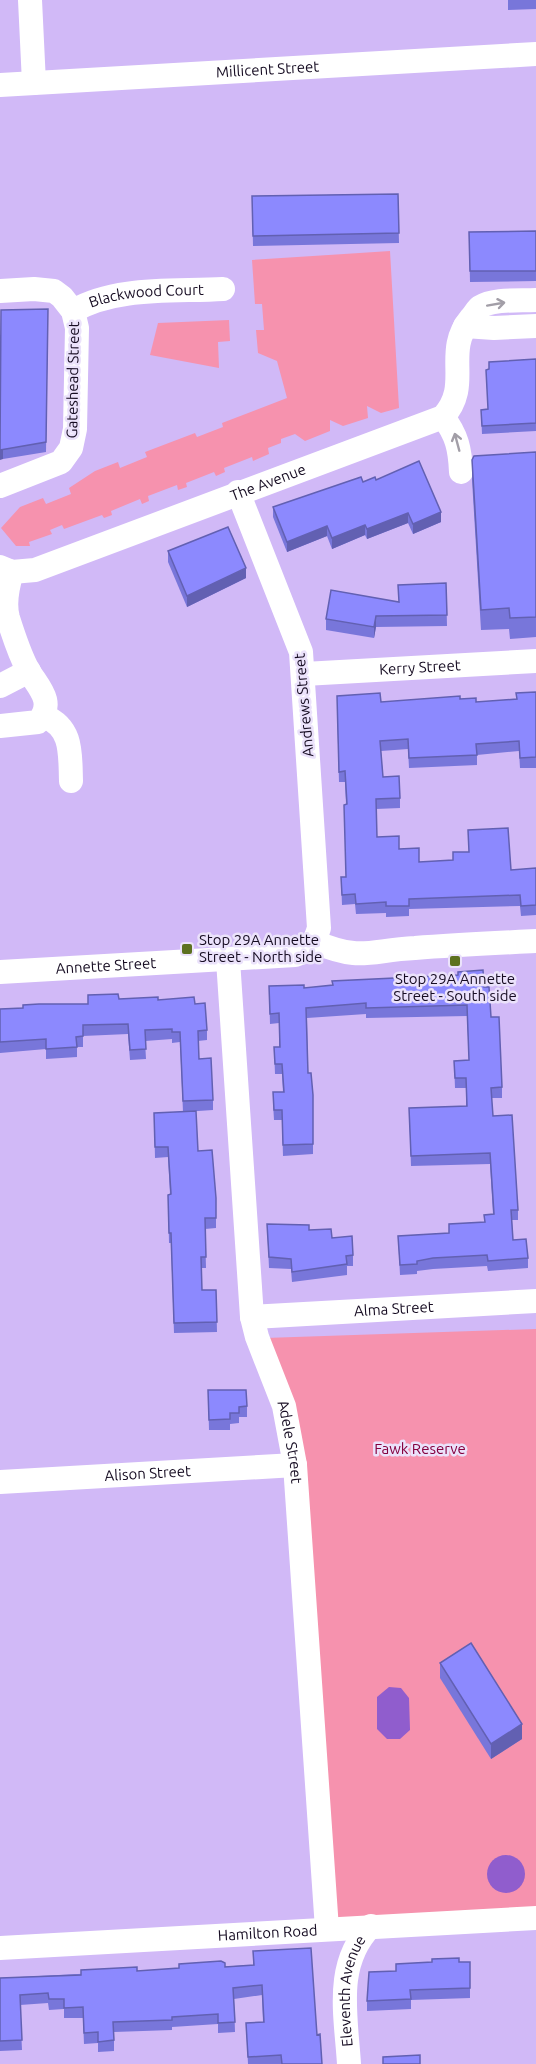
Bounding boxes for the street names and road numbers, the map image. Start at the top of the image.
street label: Millicent Street [215,58,320,80]
street label: Blackwood Court [87,281,204,311]
street label: Gateshead Street [63,321,82,439]
street label: The Avenue [228,460,308,504]
street label: Andrews Street [290,652,317,758]
street label: Kerry Street [379,656,461,678]
street label: Annette Street [55,954,157,977]
street label: Alma Street [353,1298,434,1319]
street label: Adele Street [274,1397,305,1484]
street label: Alison Street [104,1462,192,1484]
street label: Hamilton Road [217,1921,318,1944]
street label: Eleventh Avenue [336,1932,369,2048]

